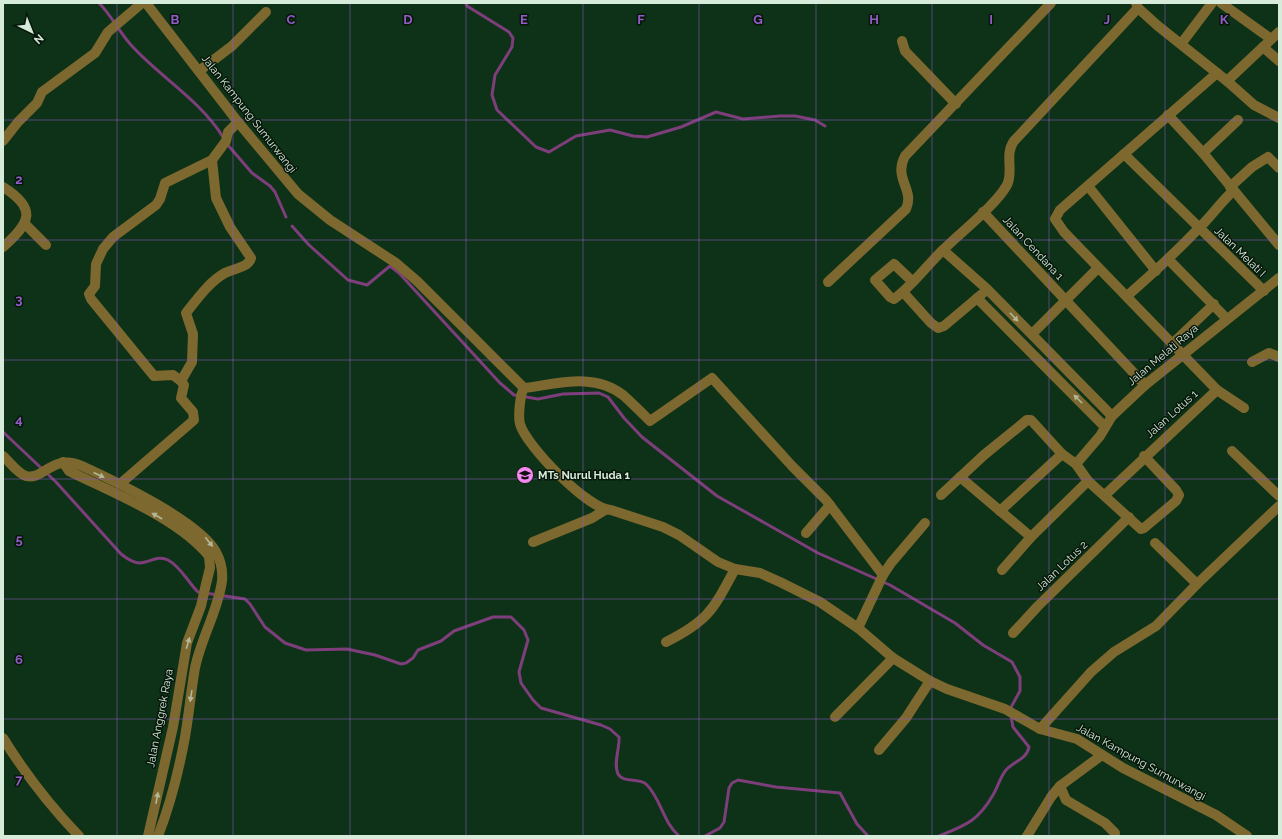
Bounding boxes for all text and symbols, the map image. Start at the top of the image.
north arrow [12,12,52,52]
text: B [171,12,180,27]
text: C [287,12,296,27]
text: D [403,12,413,27]
text: E [520,12,528,27]
text: F [637,12,645,27]
text: G [753,12,763,27]
text: H [869,12,879,27]
text: I [989,12,993,27]
text: J [1104,12,1110,27]
text: K [1220,12,1229,27]
text: N [31,31,46,47]
street label: Jalan Kampung Sumurwangi [199,52,299,176]
text: 2 [15,172,23,187]
street label: Jalan Cendana 1 [1000,213,1066,283]
street label: Jalan Melati I [1212,224,1268,280]
text: 3 [15,292,23,307]
one-way arrow [1009,312,1019,322]
street label: Jalan Melati Raya [1125,322,1201,388]
street label: Jalan Lotus 1 [1143,387,1201,441]
one-way arrow [1073,394,1083,404]
text: 4 [15,412,23,427]
school or university icon: MTs Nurul Huda 1 [515,465,535,485]
place label: MTs Nurul Huda 1 [538,469,631,482]
one-way arrow [93,472,105,478]
one-way arrow [151,512,163,519]
text: 5 [15,532,23,547]
one-way arrow [205,537,213,548]
street label: Jalan Lotus 2 [1034,538,1091,594]
one-way arrow [185,637,191,649]
text: 6 [15,652,23,667]
street label: Jalan Anggrek Raya [144,668,176,768]
one-way arrow [188,690,194,702]
street label: Jalan Kampung Sumurwangi [1074,721,1208,803]
text: 7 [15,772,23,787]
one-way arrow [154,792,160,804]

